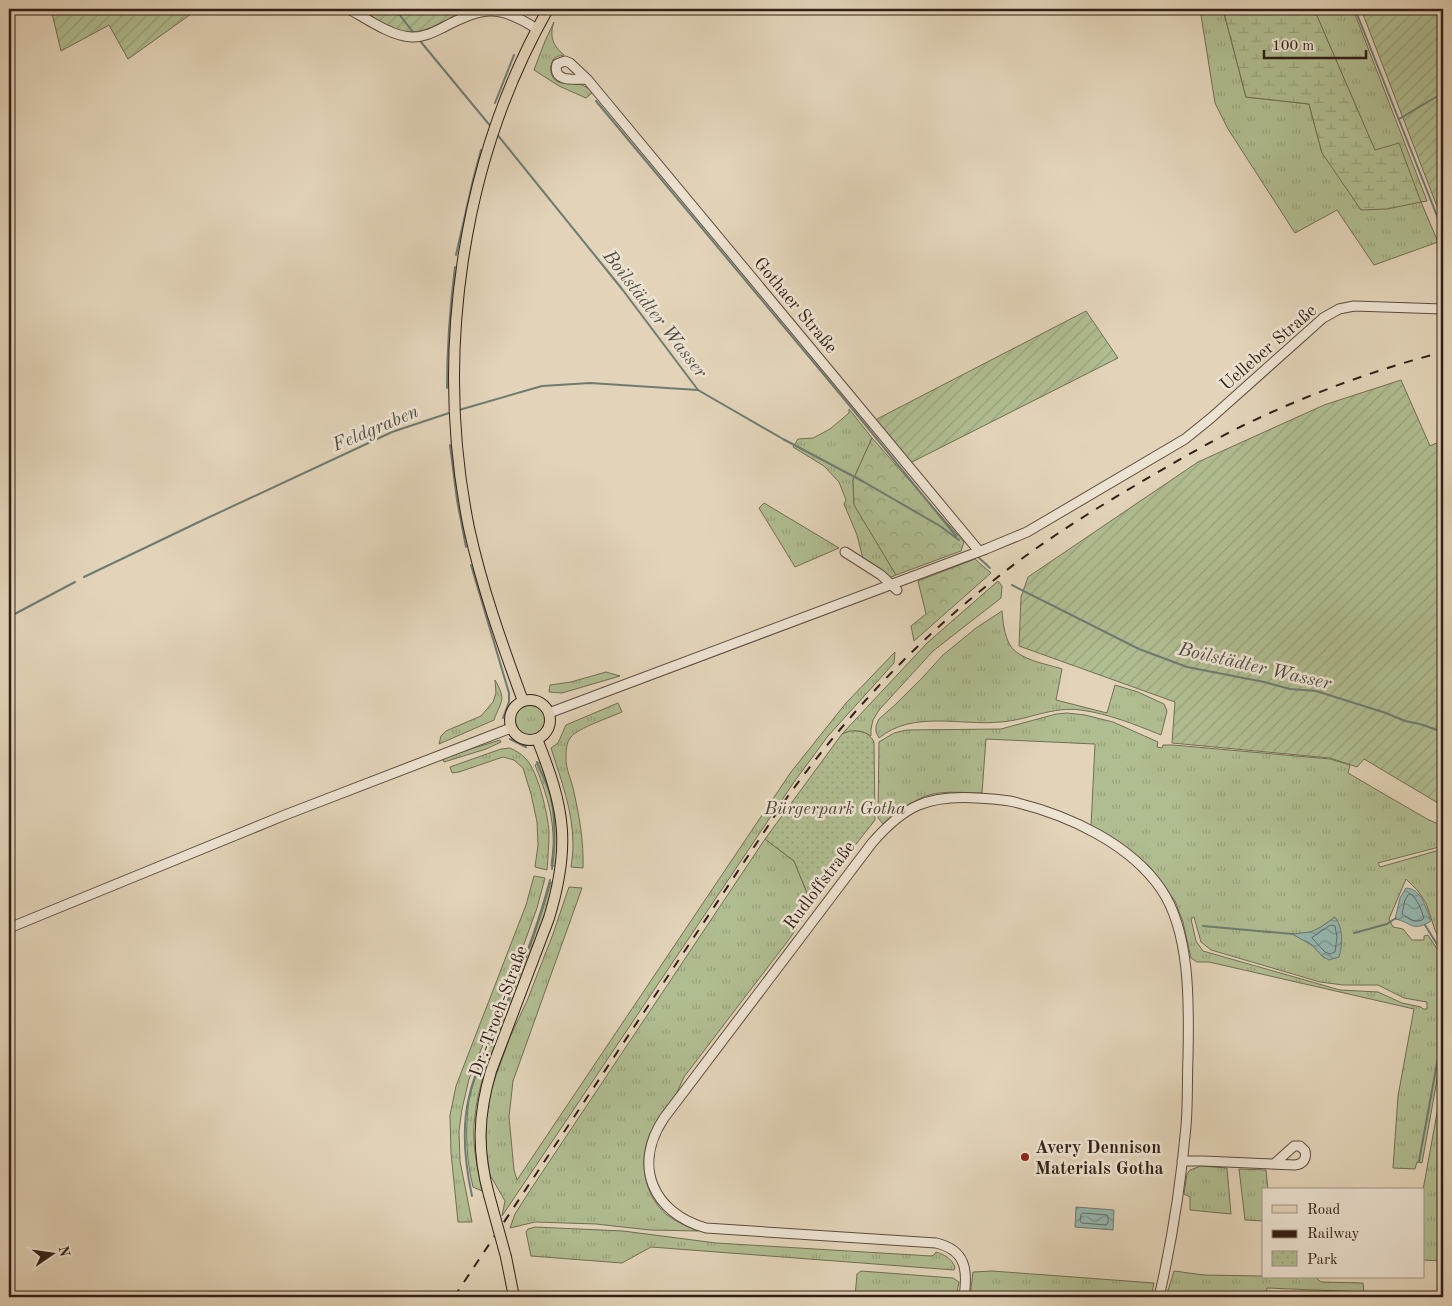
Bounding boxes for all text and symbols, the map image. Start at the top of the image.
scale bar [1264,28,1367,60]
text: 100 m [1272,39,1314,54]
water label: Boilstädter Wasser [598,246,710,383]
street label: Gothaer Straße [750,254,840,357]
street label: Uelleber Straße [1217,301,1320,394]
water label: Feldgraben [329,403,422,456]
water label: Boilstädter Wasser [1175,640,1334,694]
park label: Bürgerpark Gotha [763,800,906,818]
street label: Rudloffstraße [781,838,859,933]
street label: Dr.-Troch-Straße [467,943,531,1079]
place label: Avery Dennison Materials Gotha [1035,1139,1164,1178]
marker: Avery Dennison Materials Gotha [1019,1151,1031,1163]
legend [1262,1188,1424,1278]
text: Road [1307,1203,1341,1218]
text: Railway [1307,1227,1360,1242]
north arrow [28,1228,78,1278]
text: N [56,1245,72,1258]
text: Park [1307,1253,1338,1268]

